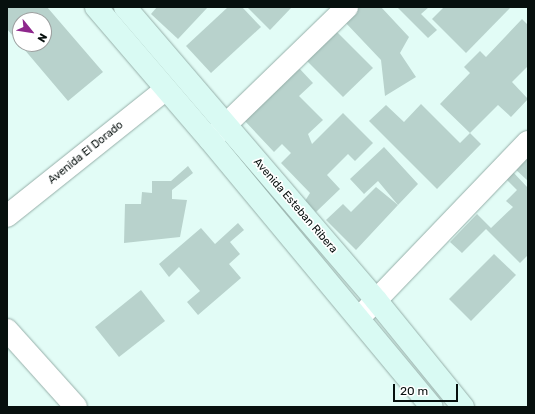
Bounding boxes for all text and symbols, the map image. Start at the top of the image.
north arrow [12,12,52,52]
text: N [34,31,50,44]
street label: Avenida El Dorado [46,119,126,187]
street label: Avenida Esteban Ribera [250,156,340,256]
scale bar [395,376,460,402]
text: 20 m [400,384,428,398]

